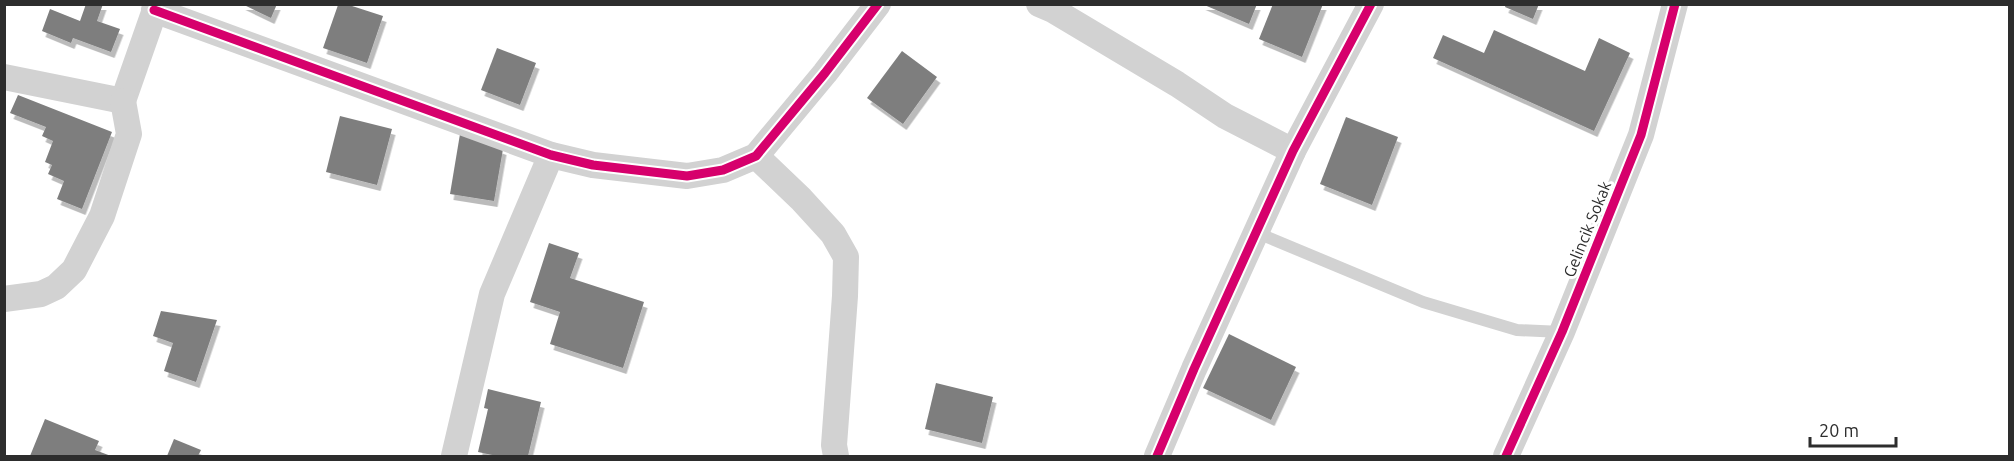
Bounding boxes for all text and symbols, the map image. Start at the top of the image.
street label: Gelincik Sokak [1560,178,1614,280]
scale bar [1810,410,1896,448]
text: 20 m [1819,420,1859,440]

